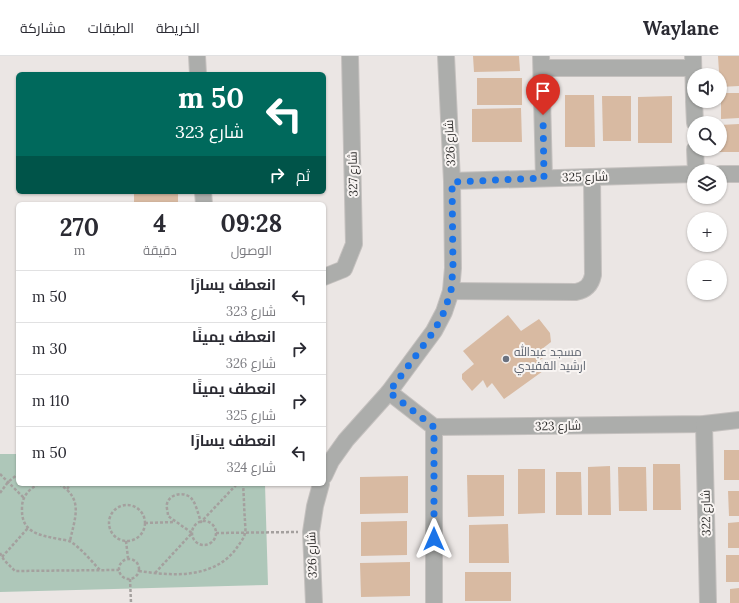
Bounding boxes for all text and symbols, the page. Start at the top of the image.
text: Waylane [643,16,719,40]
text: مشاركة [20,19,66,37]
text: الطبقات [88,19,134,37]
text: الخريطة [156,19,200,37]
map controls [687,68,727,300]
button: sound [687,68,727,108]
pin [526,74,560,115]
text: 50 m [178,80,244,116]
icon: arrive [532,80,554,102]
icon: left [258,88,310,140]
button: search [687,116,727,156]
street label: شارع 326 [441,119,459,167]
text: شارع 323 [175,120,244,143]
street label: شارع 327 [345,151,361,197]
icon: right [266,164,288,186]
button: layers [687,164,727,204]
text: ثم [296,166,310,185]
street label: شارع 325 [562,169,608,185]
text: 4 [153,208,166,239]
text: 09:28 [221,208,282,239]
text: 270 [60,212,99,243]
button: + [687,212,727,252]
text: m [74,242,85,259]
text: دقيقة [143,242,177,259]
text: الوصول [231,242,272,259]
button: − [687,260,727,300]
text: انعطف يسارًا [190,275,276,294]
icon: left [288,286,310,308]
text: 50 m [32,287,67,306]
text: شارع 323 [226,303,276,320]
text: انعطف يمينًا [192,327,276,346]
icon: right [288,338,310,360]
text: 30 m [32,339,67,358]
place label: مسجد عبدالله ارشيد القفيدي [514,344,586,376]
marker: مسجد عبدالله ارشيد القفيدي [501,354,511,364]
text: شارع 326 [226,355,276,372]
text: انعطف يمينًا [192,379,276,398]
icon: right [288,390,310,412]
text: 110 m [32,391,70,410]
text: شارع 325 [226,407,276,424]
street label: شارع 323 [535,418,581,434]
text: انعطف يسارًا [190,431,276,450]
icon: left [288,442,310,464]
text: 50 m [32,443,67,462]
text: شارع 324 [226,459,276,476]
street label: شارع 322 [698,490,714,536]
position arrow [413,518,455,560]
street label: شارع 326 [303,531,321,579]

